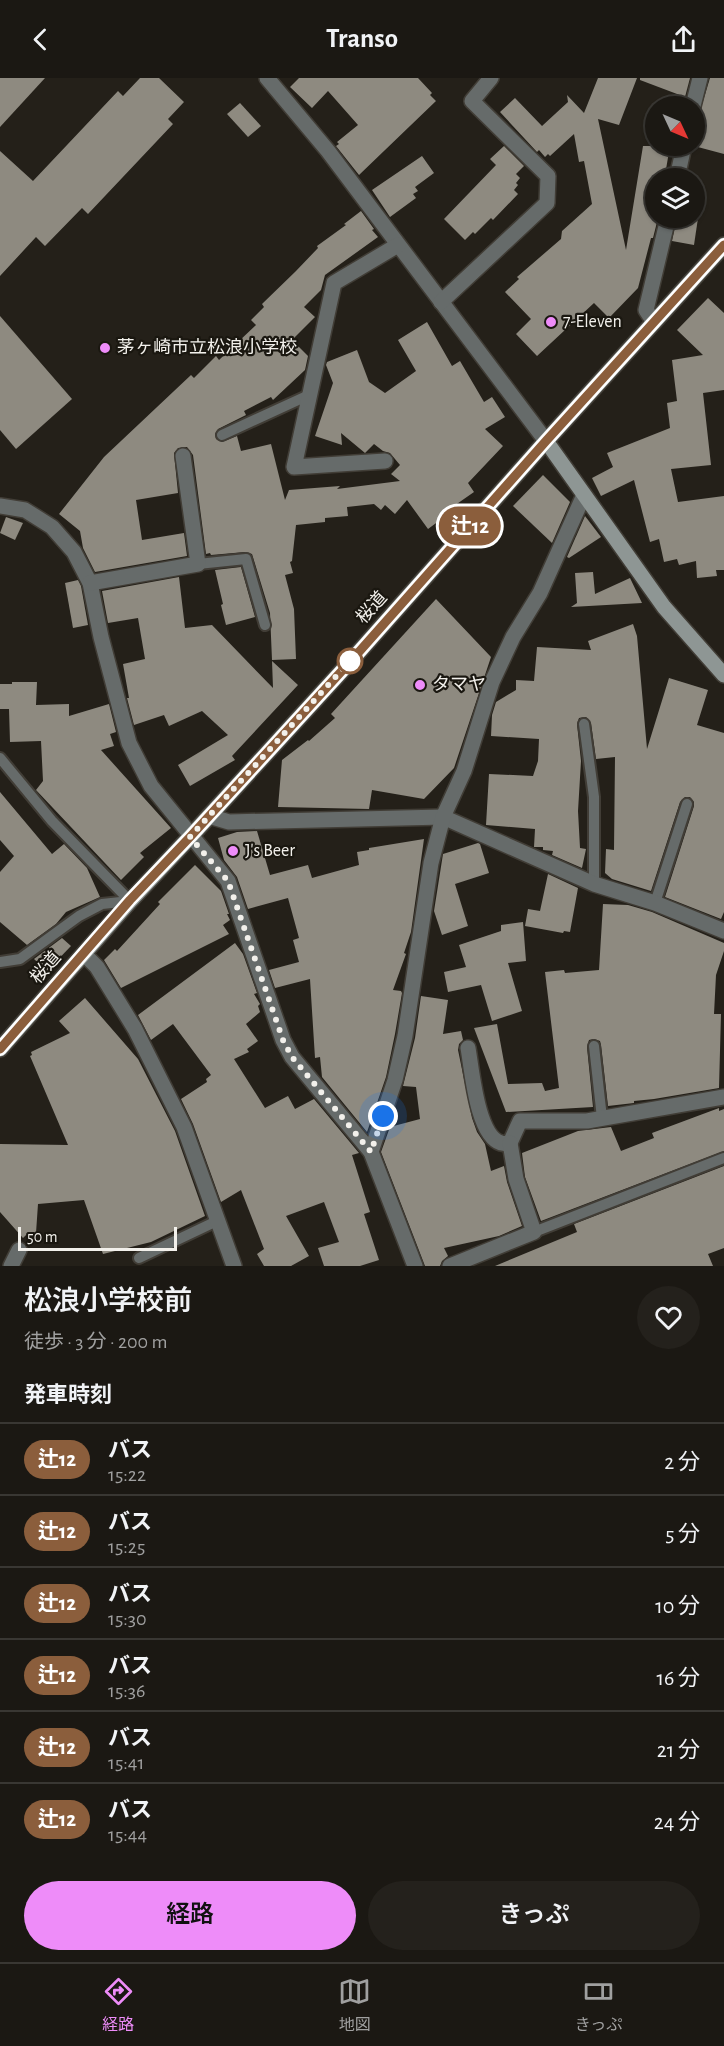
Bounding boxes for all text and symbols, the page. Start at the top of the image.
icon: back [24,23,57,56]
icon: share [667,23,700,56]
text: Transo [326,25,398,52]
north arrow [645,96,705,156]
map controls [645,96,705,228]
button: layers [645,168,705,228]
place label: 7-Eleven [563,313,622,331]
marker: 7-Eleven [544,315,558,329]
place label: 茅ヶ崎市立松浪小学校 [117,337,297,357]
marker: 茅ヶ崎市立松浪小学校 [98,341,112,355]
line badge: 辻12 [436,506,504,546]
text: 辻12 [451,516,489,537]
street label: 桜道 [352,587,391,627]
unlabelled marker [337,648,363,674]
place label: タマヤ [432,675,486,694]
marker: タマヤ [413,678,427,692]
place label: J's Beer [245,842,295,860]
marker: J's Beer [226,844,240,858]
street label: 桜道 [26,947,65,987]
your location [368,1101,398,1131]
scale bar [18,1224,177,1252]
text: 50 m [27,1229,58,1245]
button: heart [637,1286,700,1349]
text: 松浪小学校前 [24,1288,192,1316]
text: 徒歩 · 3 分 · 200 m [24,1332,167,1352]
text: 発車時刻 [24,1384,112,1406]
text: バス [108,1439,152,1461]
text: 辻12 [38,1449,76,1470]
text: 2 分 [664,1451,700,1473]
text: 15:22 [108,1465,146,1485]
text: バス [108,1511,152,1533]
text: 辻12 [38,1521,76,1542]
text: 5 分 [665,1523,700,1545]
text: 15:25 [108,1537,145,1557]
text: バス [108,1583,152,1605]
text: 辻12 [38,1593,76,1614]
text: 10 分 [655,1595,700,1617]
text: 15:30 [108,1609,147,1629]
text: バス [108,1655,152,1677]
text: 辻12 [38,1665,76,1686]
text: 16 分 [656,1667,700,1689]
text: 15:36 [108,1681,145,1701]
text: バス [108,1727,152,1749]
text: 辻12 [38,1737,76,1758]
text: 21 分 [657,1739,700,1761]
text: 15:41 [108,1753,144,1773]
text: バス [108,1799,152,1821]
text: 辻12 [38,1809,76,1830]
text: 24 分 [654,1811,700,1833]
text: 15:44 [108,1825,147,1845]
button: 経路 [24,1881,356,1950]
button: きっぷ [368,1881,700,1950]
tab: 経路 [102,1975,135,2035]
tab: 地図 [338,1975,371,2035]
tab: きっぷ [575,1975,622,2035]

